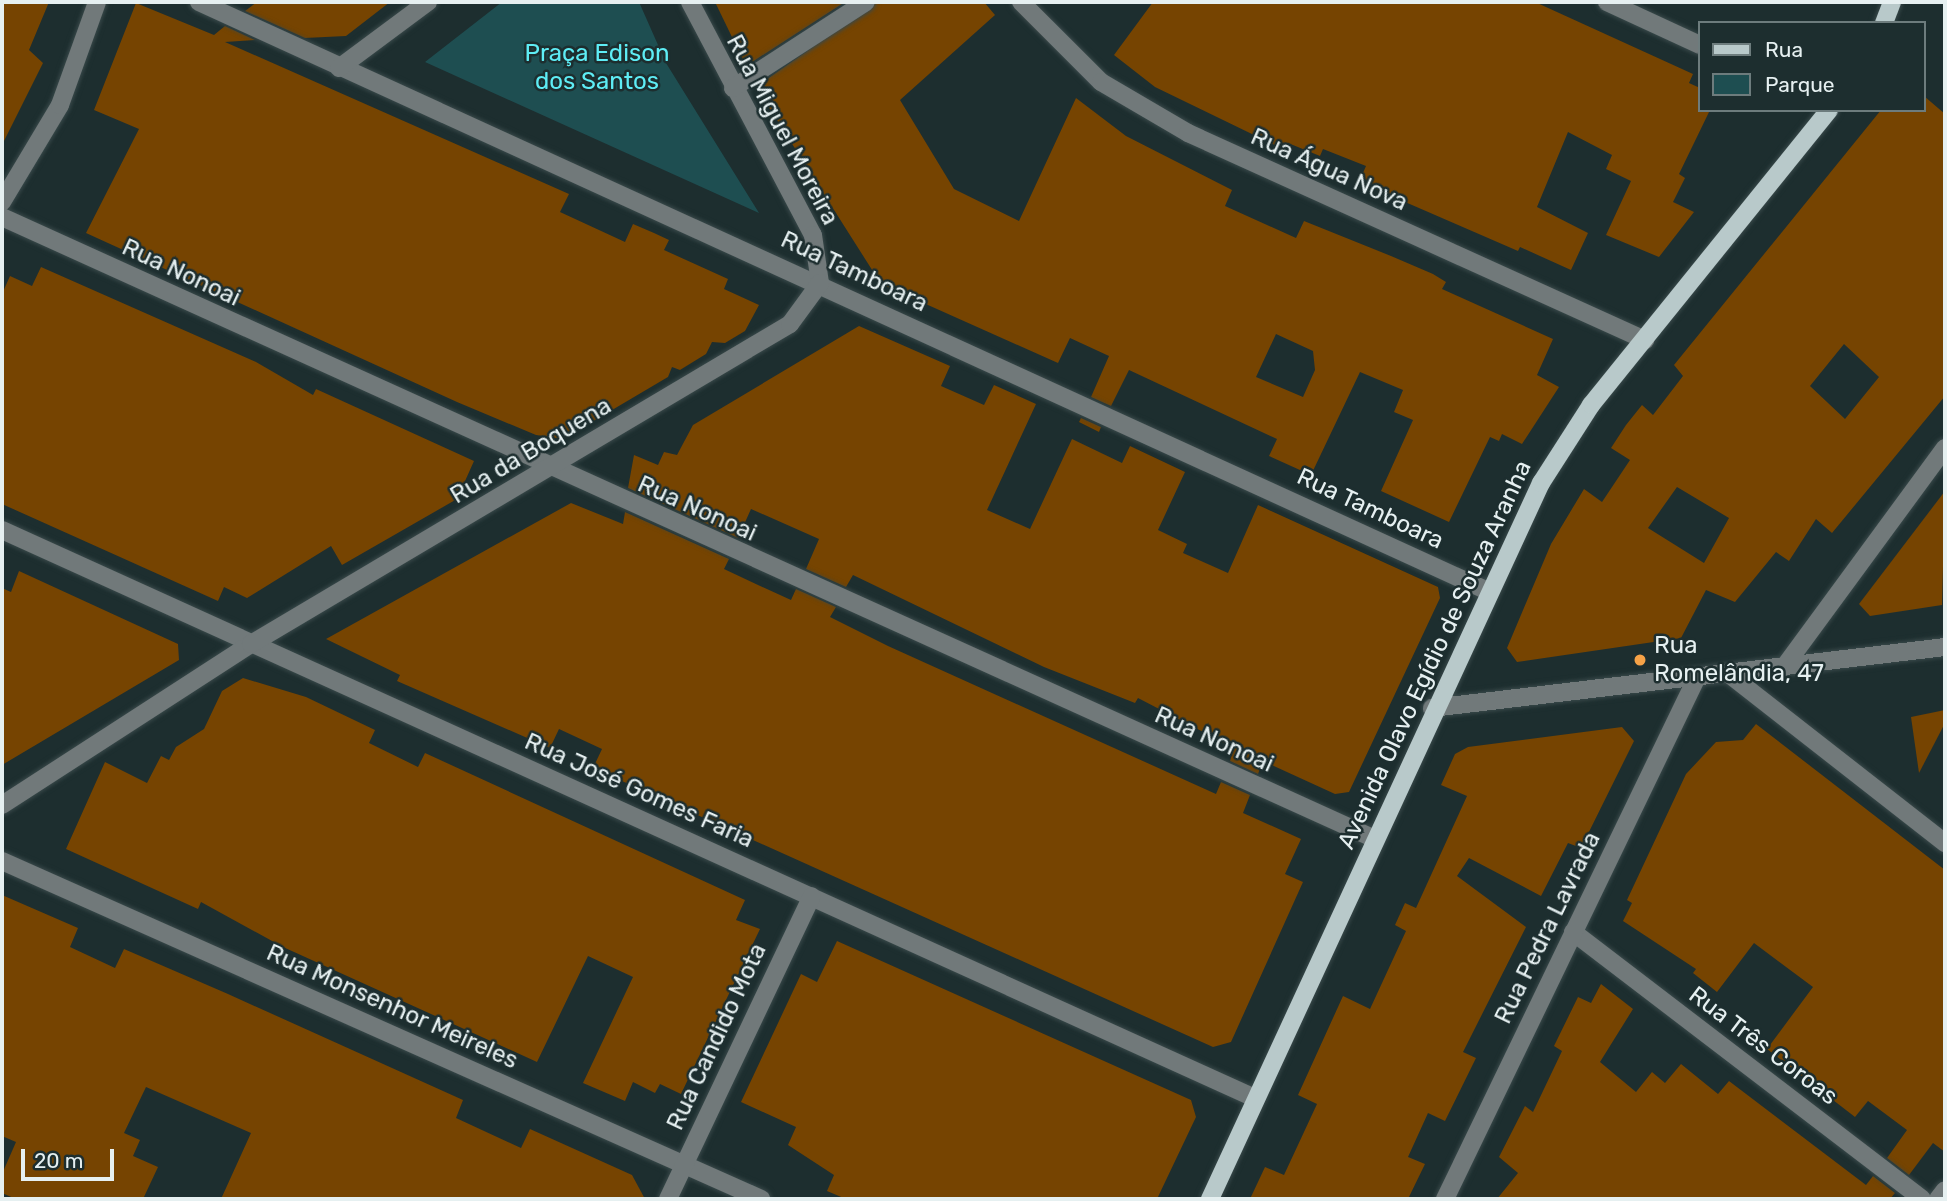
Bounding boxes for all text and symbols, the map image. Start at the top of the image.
legend [1699,21,1926,112]
street label: Rua Miguel Moreira [720,30,844,230]
text: Rua [1765,37,1803,62]
park label: Praça Edison dos Santos [524,40,670,96]
text: Parque [1765,72,1835,97]
street label: Rua Água Nova [1246,122,1412,218]
street label: Rua Tamboara [776,225,932,319]
street label: Rua Nonoai [117,233,245,313]
street label: Rua da Boquena [445,392,617,510]
street label: Avenida Olavo Egídio de Souza Aranha [1332,456,1538,854]
street label: Rua Tamboara [1292,462,1448,556]
street label: Rua Nonoai [633,470,761,548]
place label: Rua Romelândia, 47 [1654,632,1824,688]
marker: Rua Romelândia, 47 [1632,652,1648,668]
street label: Rua Nonoai [1150,701,1278,779]
street label: Rua José Gomes Faria [520,727,758,855]
street label: Rua Pedra Lavrada [1489,827,1607,1029]
street label: Rua Monsenhor Meireles [262,938,522,1076]
street label: Rua Candido Mota [661,939,773,1135]
street label: Rua Três Coroas [1683,980,1843,1112]
scale bar [24,1134,117,1178]
text: 20 m [34,1148,83,1173]

